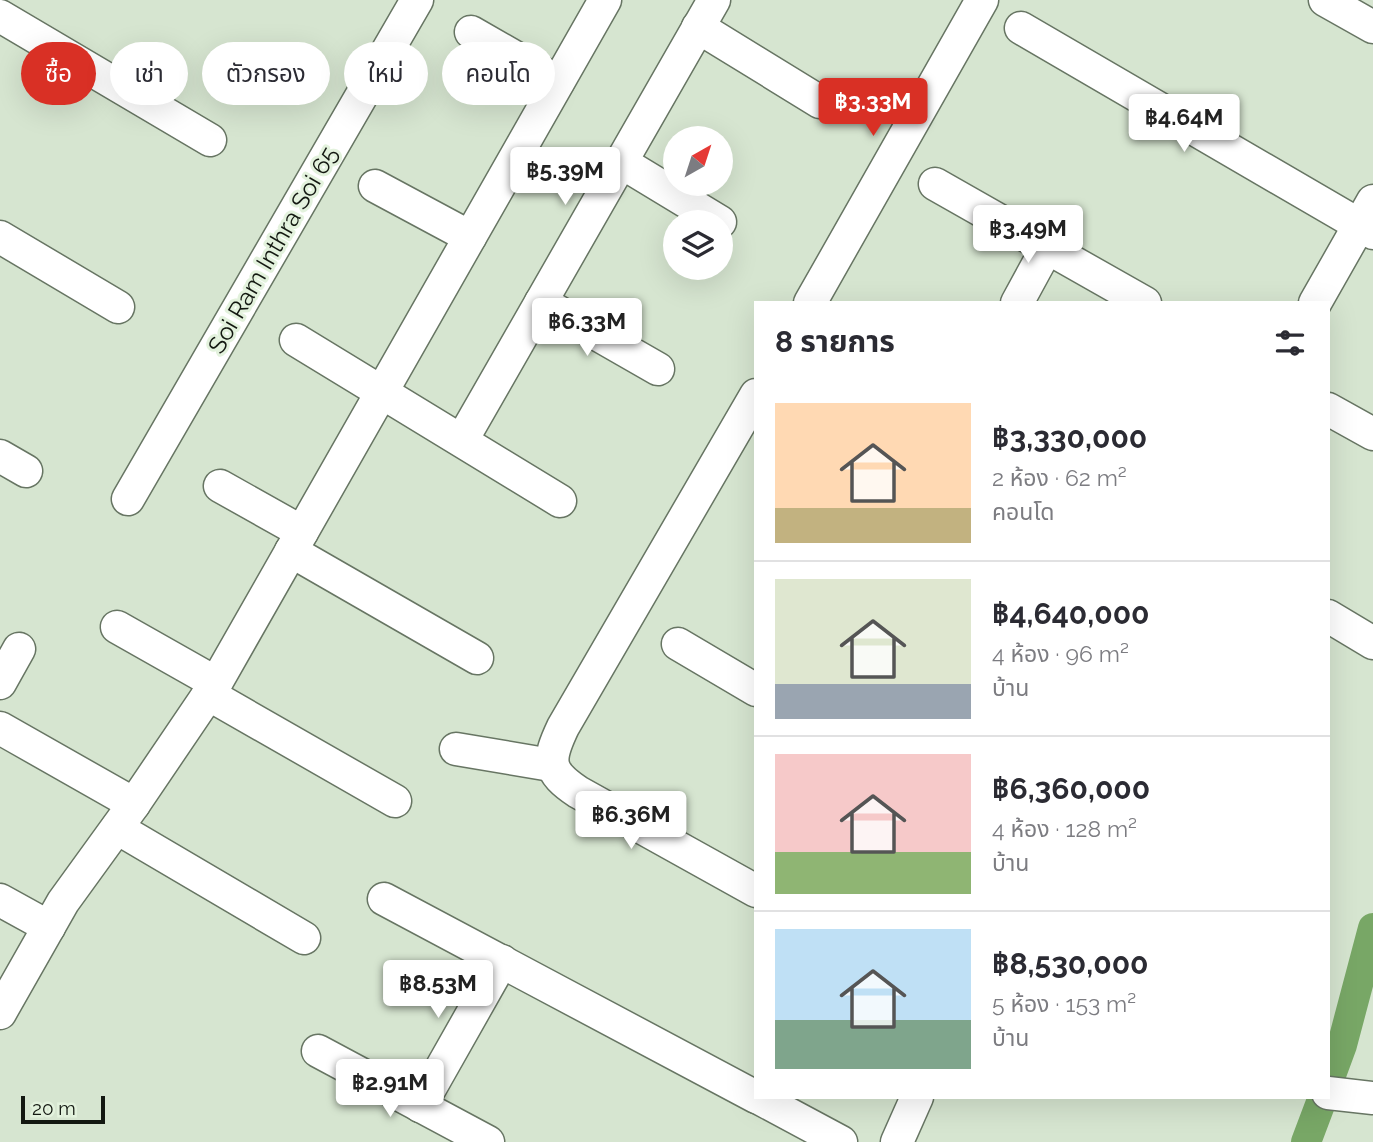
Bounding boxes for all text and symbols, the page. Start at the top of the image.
chip: ซื้อ [21,42,96,105]
chip: เช่า [110,42,188,105]
chip: ตัวกรอง [202,42,330,105]
chip: ใหม่ [344,42,428,105]
chip: คอนโด [442,42,555,105]
pin: ฿3.33M [816,78,930,138]
text: ฿3.33M [835,87,911,114]
pin: ฿4.64M [1127,94,1241,154]
text: ฿4.64M [1145,103,1223,130]
north arrow [663,126,733,196]
map controls [663,126,733,280]
street label: Soi Ram Inthra Soi 65 [201,141,344,358]
pin: ฿5.39M [508,148,622,207]
text: ฿5.39M [526,156,604,183]
pin: ฿3.49M [971,205,1085,265]
button: layers [663,210,733,280]
text: ฿3.49M [989,214,1067,241]
pin: ฿6.33M [530,298,644,358]
text: ฿6.33M [548,307,626,334]
text: 8 รายการ [775,324,895,359]
icon: filters [1271,324,1309,362]
text: ฿3,330,000 [992,420,1147,455]
icon: home [831,431,915,515]
text: 2 ห้อง · 62 m² [992,464,1127,491]
text: คอนโด [992,498,1054,525]
text: ฿4,640,000 [992,596,1150,631]
icon: home [831,607,915,691]
text: 4 ห้อง · 96 m² [992,640,1129,667]
text: บ้าน [992,674,1029,701]
text: ฿6,360,000 [992,771,1150,806]
icon: home [831,782,915,866]
pin: ฿6.36M [574,792,688,851]
text: ฿6.36M [591,800,671,827]
text: 4 ห้อง · 128 m² [992,815,1137,842]
text: บ้าน [992,849,1029,876]
text: ฿8,530,000 [992,946,1149,981]
icon: home [831,957,915,1041]
pin: ฿8.53M [381,960,495,1020]
text: ฿8.53M [399,969,477,996]
text: 5 ห้อง · 153 m² [992,990,1136,1017]
text: บ้าน [992,1024,1029,1051]
pin: ฿2.91M [333,1060,447,1119]
text: ฿2.91M [352,1068,428,1095]
scale bar [21,1093,105,1125]
text: 20 m [32,1097,76,1119]

